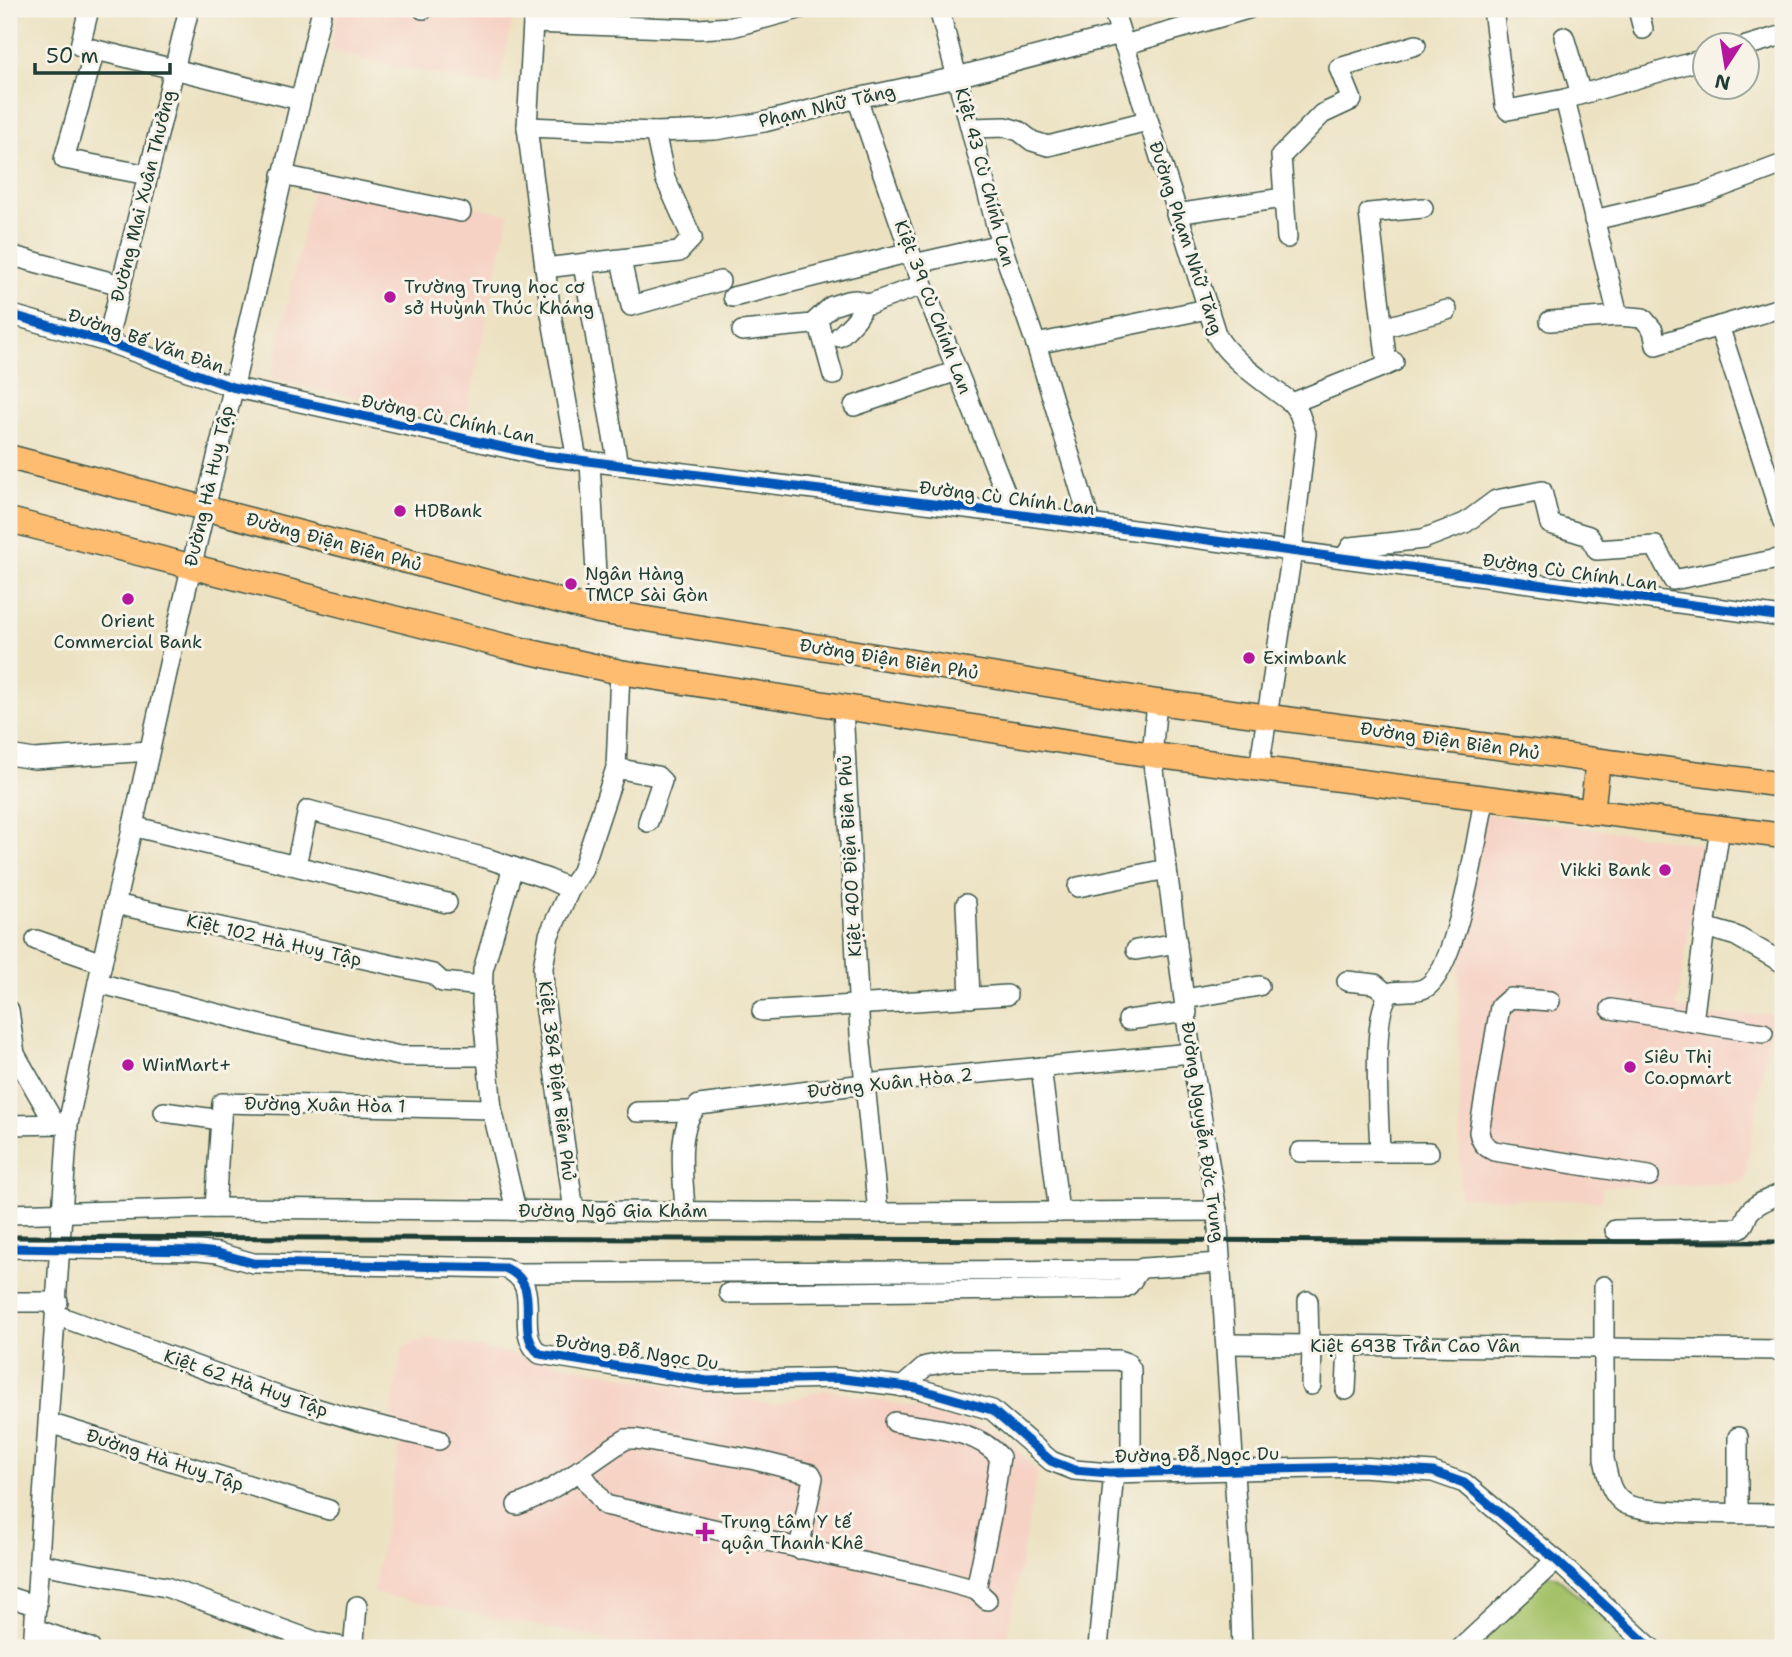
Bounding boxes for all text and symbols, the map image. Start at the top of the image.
scale bar [35,32,170,76]
north arrow [1690,32,1760,102]
text: 50 m [46,42,99,70]
text: N [1713,68,1733,96]
street label: Phạm Nhữ Tăng [756,79,898,133]
street label: Kiệt 43 Cù Chính Lan [950,85,1020,269]
street label: Đường Mai Xuân Thưởng [105,88,181,304]
street label: Đường Phạm Nhữ Tăng [1143,138,1229,338]
street label: Kiệt 39 Cù Chính Lan [889,217,977,397]
place label: Trường Trung học cơ sở Huỳnh Thúc Kháng [404,275,594,320]
marker: Trường Trung học cơ sở Huỳnh Thúc Kháng [382,289,398,305]
street label: Đường Bế Văn Đàn [65,303,227,379]
street label: Đường Cù Chính Lan [359,389,537,449]
street label: Đường Hà Huy Tập [179,403,239,569]
street label: Đường Cù Chính Lan [918,475,1096,521]
place label: HDBank [414,499,482,523]
marker: HDBank [392,503,408,519]
street label: Đường Điện Biên Phủ [243,507,425,577]
street label: Đường Cù Chính Lan [1481,548,1659,596]
place label: Ngân Hàng TMCP Sài Gòn [585,562,708,607]
marker: Ngân Hàng TMCP Sài Gòn [563,576,579,592]
marker: Orient Commercial Bank [120,591,136,607]
place label: Orient Commercial Bank [54,609,202,654]
street label: Đường Điện Biên Phủ [798,633,980,685]
place label: Eximbank [1263,646,1347,670]
marker: Eximbank [1241,650,1257,666]
street label: Đường Điện Biên Phủ [1359,717,1541,765]
street label: Kiệt 400 Điện Biên Phủ [833,754,867,958]
place label: Vikki Bank [1560,858,1651,882]
marker: Vikki Bank [1657,862,1673,878]
street label: Kiệt 102 Hà Huy Tập [184,908,364,972]
street label: Kiệt 384 Điện Biên Phủ [533,980,581,1182]
street label: Đường Nguyễn Đức Trung [1176,1020,1230,1244]
place label: Siêu Thị Co.opmart [1644,1045,1732,1090]
place label: WinMart+ [142,1053,232,1077]
marker: WinMart+ [120,1057,136,1073]
marker: Siêu Thị Co.opmart [1622,1059,1638,1075]
street label: Đường Xuân Hòa 2 [806,1062,974,1104]
street label: Đường Xuân Hòa 1 [244,1092,406,1118]
street label: Đường Ngô Gia Khảm [519,1199,707,1223]
street label: Đường Đỗ Ngọc Du [554,1329,720,1375]
street label: Kiệt 693B Trần Cao Vân [1310,1334,1520,1358]
street label: Kiệt 62 Hà Huy Tập [161,1344,331,1422]
street label: Đường Hà Huy Tập [83,1423,247,1497]
street label: Đường Đỗ Ngọc Du [1115,1442,1279,1468]
place label: Trung tâm Y tế quận Thanh Khê [721,1510,864,1555]
marker: Trung tâm Y tế quận Thanh Khê [695,1522,715,1542]

